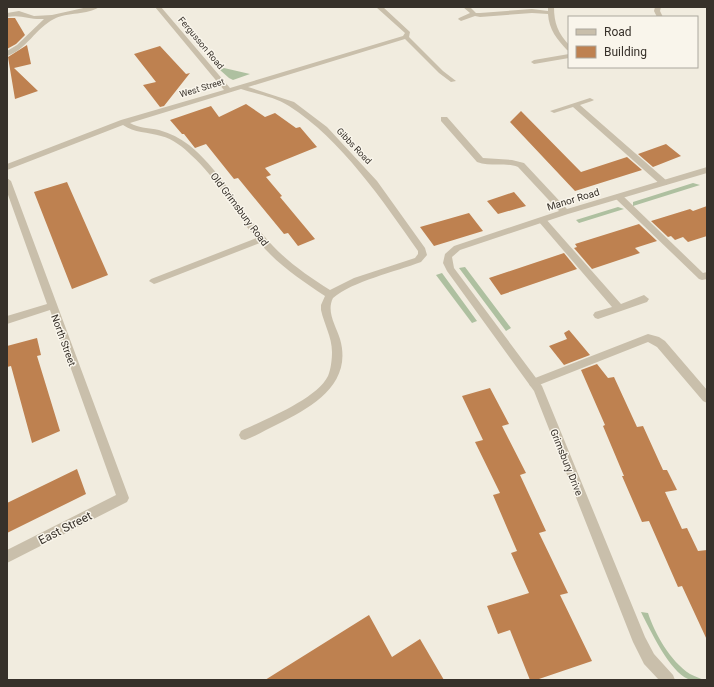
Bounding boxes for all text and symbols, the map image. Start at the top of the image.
street label: Fergusson Road [176,15,226,71]
legend [568,16,698,68]
text: Road [604,25,632,39]
text: Building [604,45,647,59]
street label: West Street [178,76,226,100]
street label: Gibbs Road [334,126,374,166]
street label: Old Grimsbury Road [208,171,271,248]
street label: Manor Road [546,186,601,213]
street label: North Street [49,313,78,367]
street label: Grimsbury Drive [548,427,585,497]
street label: East Street [36,509,94,547]

